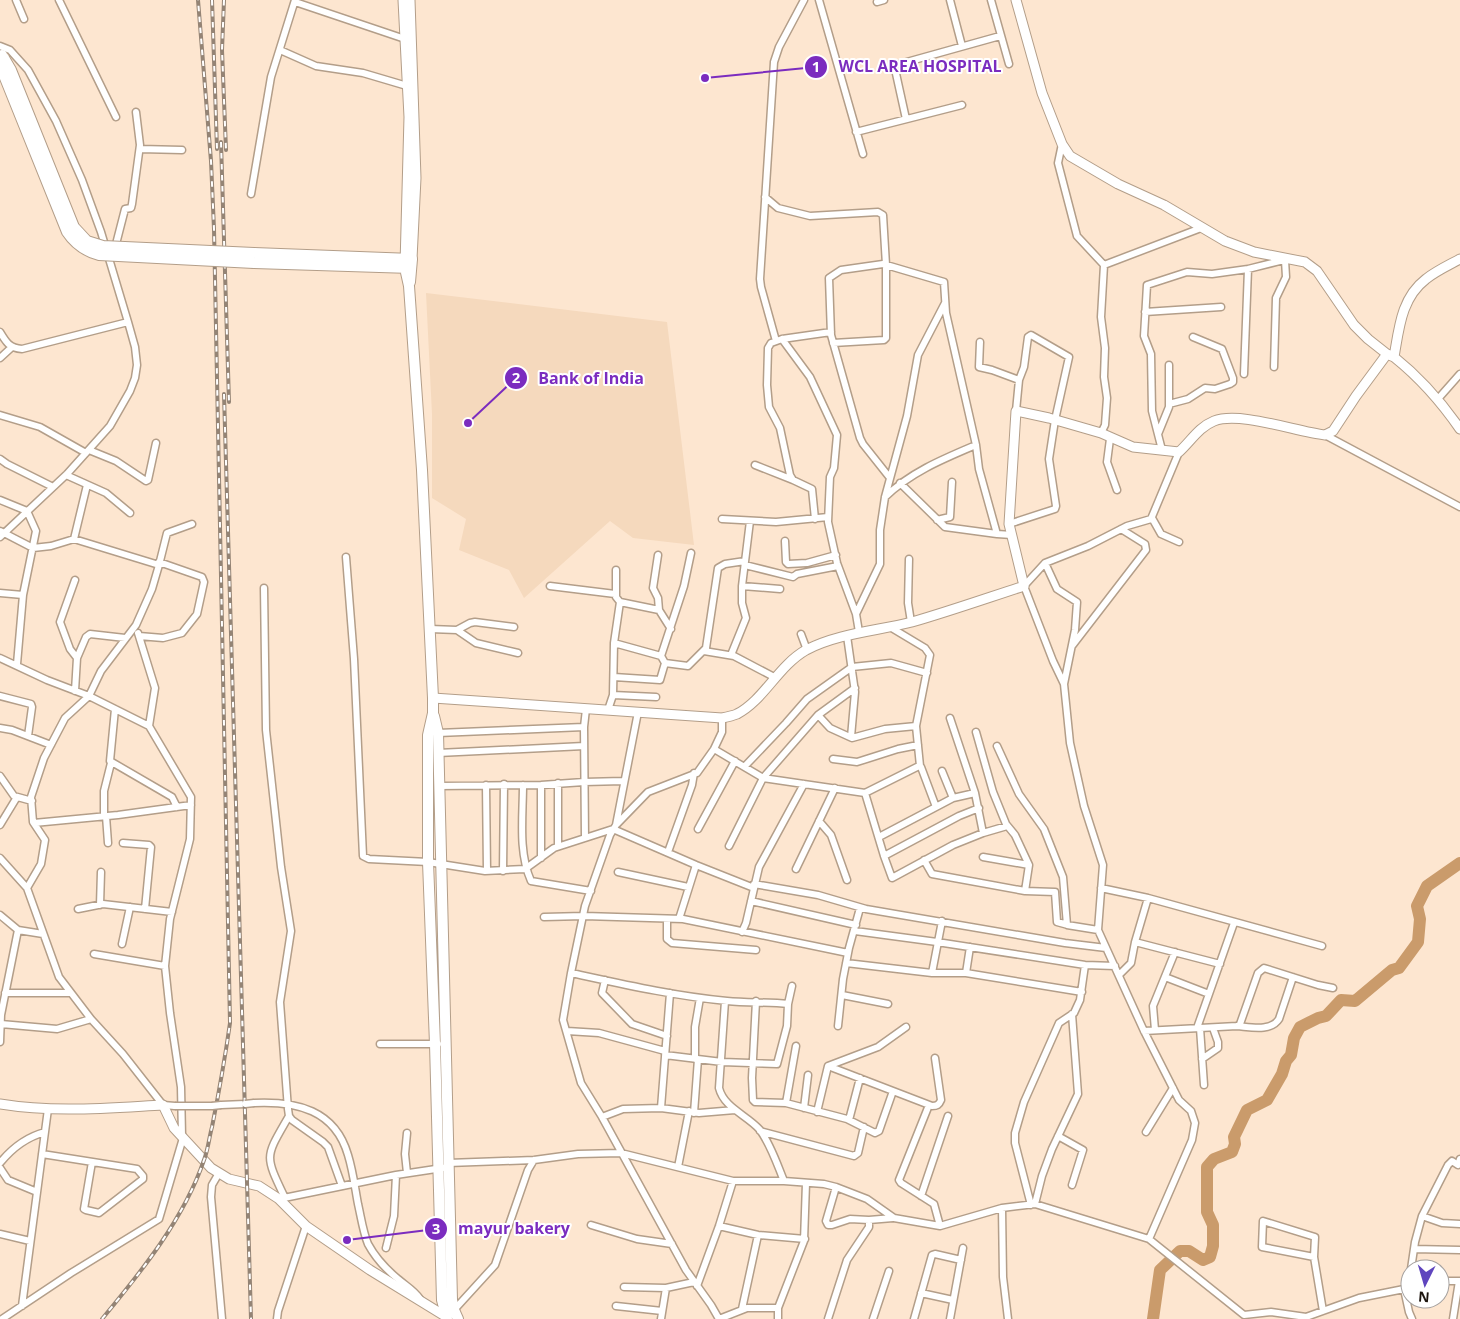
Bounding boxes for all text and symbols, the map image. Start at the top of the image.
callout: WCL AREA HOSPITAL [804,51,1012,82]
text: WCL AREA HOSPITAL [838,55,1002,77]
text: 1 [812,56,820,76]
callout: Bank of India [503,363,654,394]
text: 2 [512,367,521,387]
text: Bank of India [538,367,644,389]
callout: mayur bakery [423,1213,580,1244]
text: mayur bakery [458,1217,571,1239]
text: 3 [432,1218,440,1238]
north arrow [1400,1259,1450,1309]
text: N [1417,1287,1430,1307]

